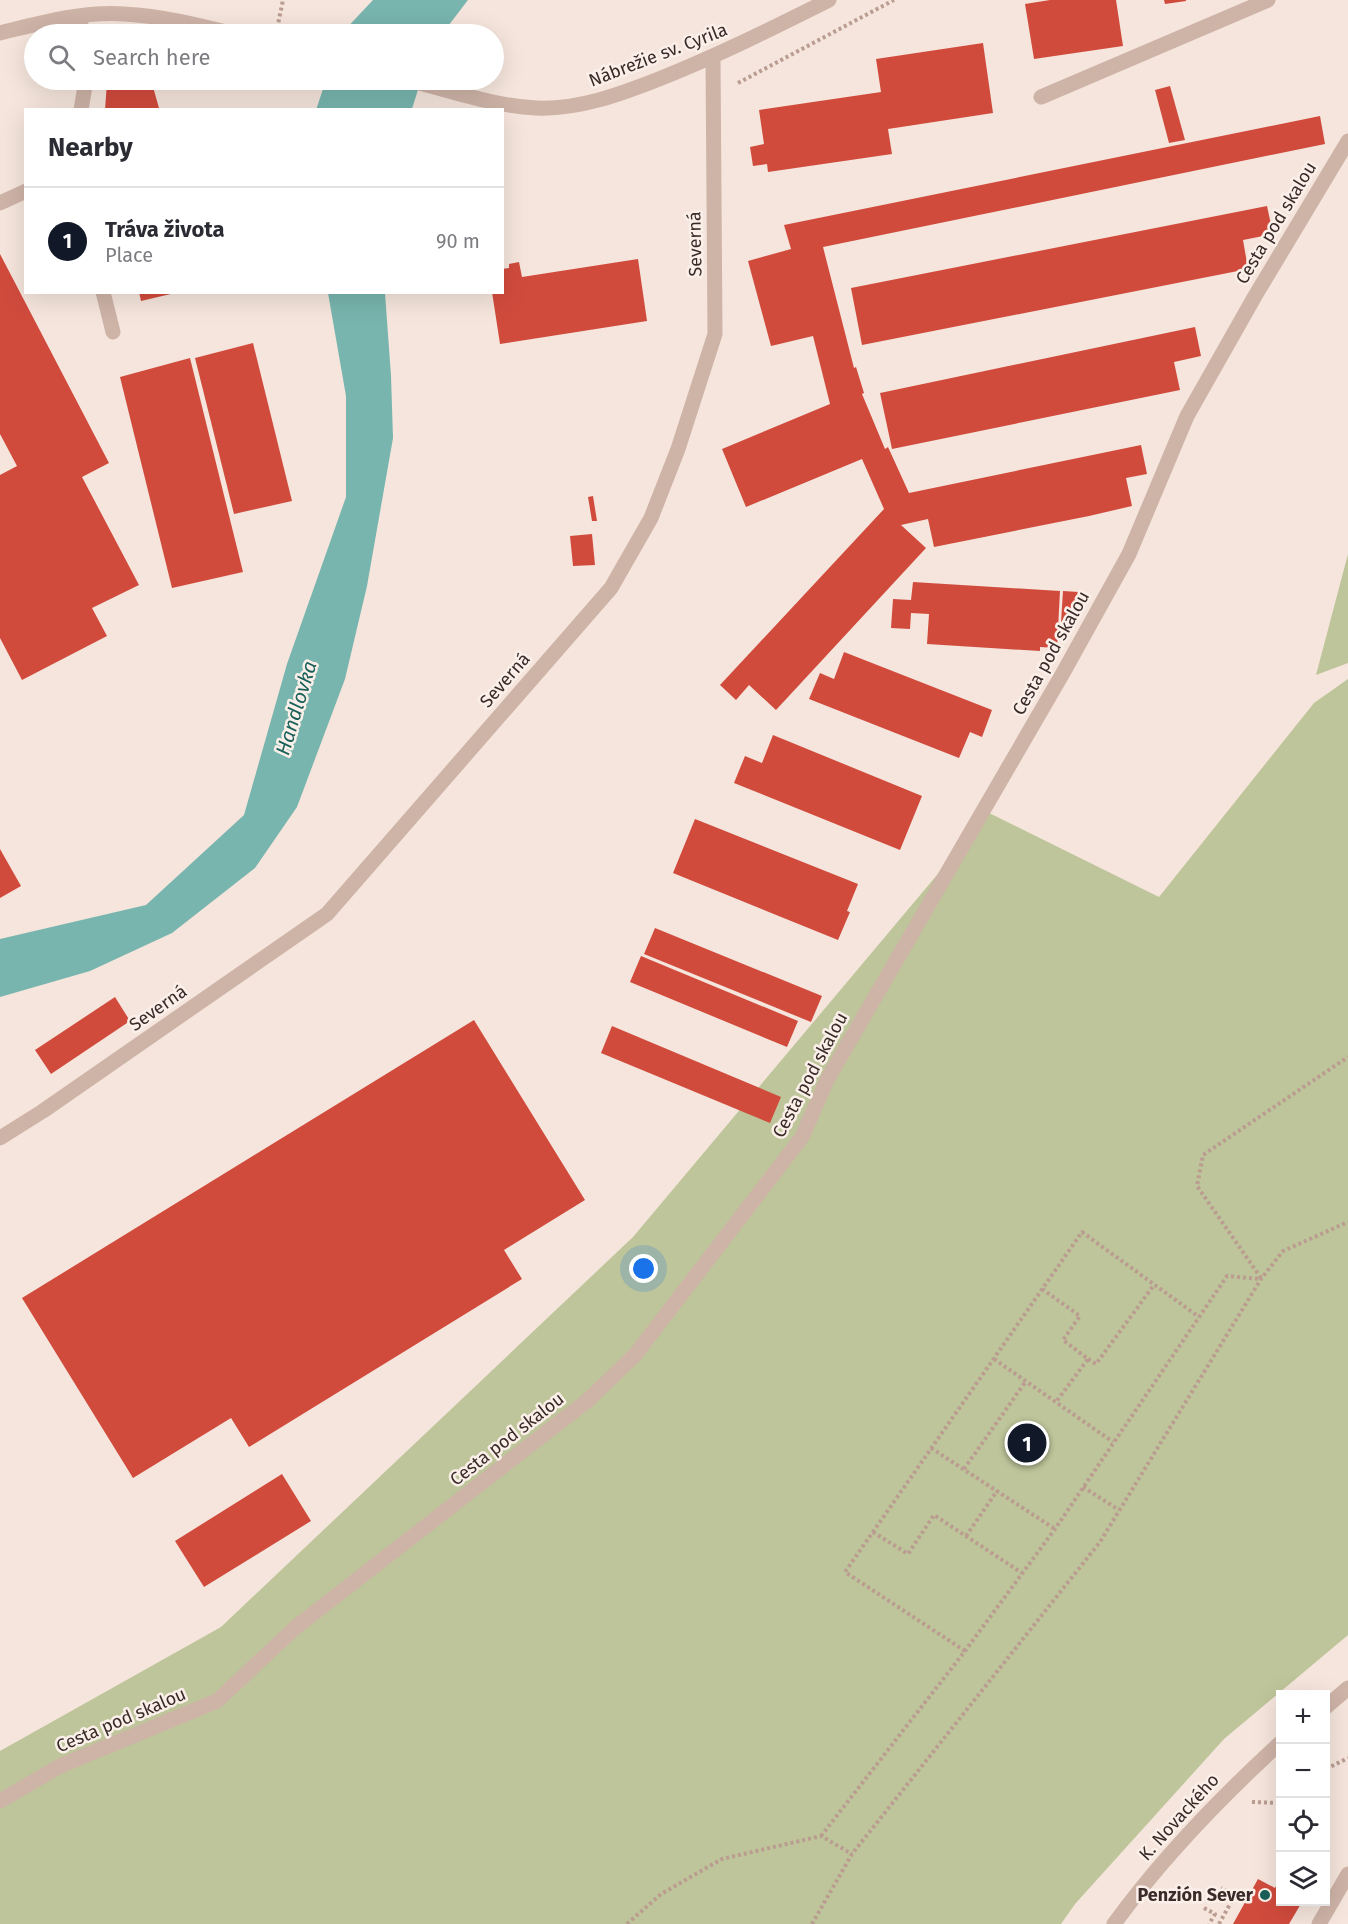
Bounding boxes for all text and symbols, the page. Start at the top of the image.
street label: Nábrežie sv. Cyrila [586,18,730,92]
search box [24,24,504,90]
icon: search [45,41,78,74]
text: Search here [93,44,211,71]
text: Nearby [48,132,133,163]
street label: Cesta pod skalou [1231,158,1321,288]
street label: Severná [683,211,707,277]
text: Tráva života [105,216,225,243]
text: 1 [63,229,72,253]
text: 90 m [436,229,480,253]
text: Place [105,243,153,267]
street label: Cesta pod skalou [1008,587,1094,719]
street label: Severná [475,648,535,712]
water label: Handlovka [270,658,322,758]
street label: Severná [125,980,191,1036]
street label: Cesta pod skalou [768,1009,852,1141]
your location [629,1254,658,1283]
street label: Cesta pod skalou [446,1388,568,1490]
pin: 1 [1008,1420,1046,1466]
street label: Cesta pod skalou [53,1683,189,1757]
map controls [1276,1690,1330,1906]
button: + [1276,1690,1330,1744]
button: − [1276,1744,1330,1798]
street label: K. Novackého [1134,1769,1224,1865]
button: locate [1276,1798,1330,1852]
button: layers [1276,1852,1330,1906]
place label: Penzión Sever [1138,1884,1254,1906]
marker: Penzión Sever [1258,1888,1272,1902]

